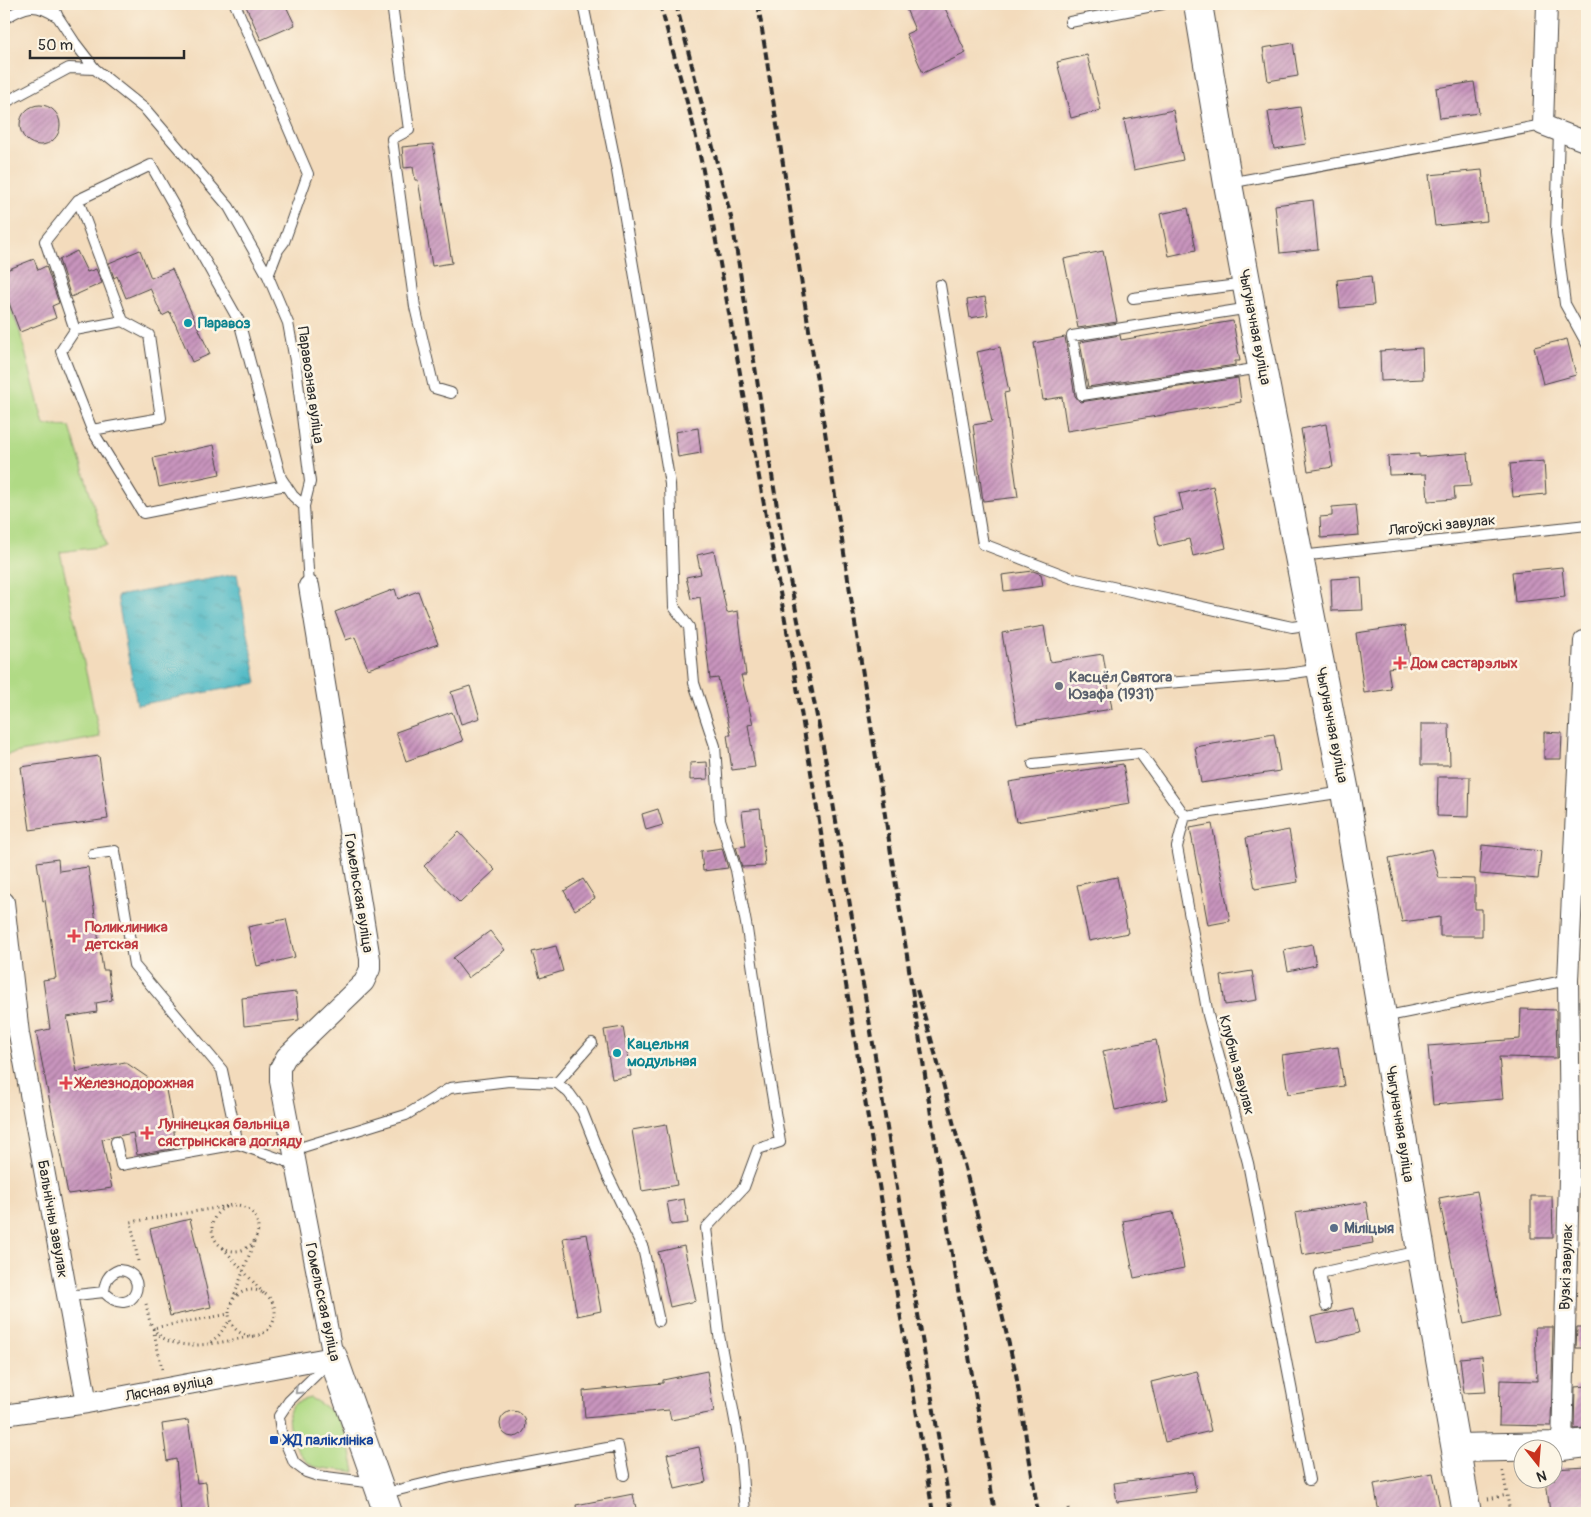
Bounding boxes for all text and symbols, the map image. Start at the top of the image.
scale bar [30,28,184,60]
text: 50 m [38,36,73,55]
street label: Чыгуначная вуліца [1234,268,1275,387]
place label: Паравоз [198,314,251,333]
marker: Паравоз [182,317,194,329]
street label: Паравозная вуліца [293,325,328,445]
street label: Лягоўскі завулак [1387,510,1497,541]
place label: Дом састарэлых [1410,654,1518,673]
marker: Дом састарэлых [1393,656,1407,670]
street label: Чыгуначная вуліца [1311,666,1352,785]
place label: Касцёл Святога Юзафа (1931) [1068,668,1172,704]
marker: Касцёл Святога Юзафа (1931) [1053,680,1065,692]
street label: Гомельская вуліца [340,832,377,954]
place label: Поликлиника детская [84,918,168,954]
marker: Поликлиника детская [67,929,81,943]
street label: Клубны завулак [1214,1013,1259,1117]
place label: Кацельня модульная [627,1035,697,1071]
marker: Кацельня модульная [611,1047,623,1059]
street label: Чыгуначная вуліца [1381,1064,1418,1184]
place label: Железнодорожная [73,1074,194,1093]
marker: Железнодорожная [60,1077,72,1089]
place label: Лунінецкая бальніца сястрынскага догляду [157,1115,303,1151]
marker: Лунінецкая бальніца сястрынскага догляду [140,1126,154,1140]
street label: Бальнічны завулак [33,1159,72,1280]
place label: Міліцыя [1344,1219,1394,1238]
marker: Міліцыя [1328,1222,1340,1234]
street label: Вузкі завулак [1555,1223,1578,1311]
street label: Гомельская вуліца [301,1241,344,1363]
street label: Лясная вуліца [123,1371,215,1407]
one-way arrow [295,1385,304,1394]
place label: ЖД паліклініка [281,1431,374,1450]
marker: ЖД паліклініка [268,1434,280,1446]
north arrow [1514,1440,1564,1490]
text: N [1535,1466,1549,1485]

